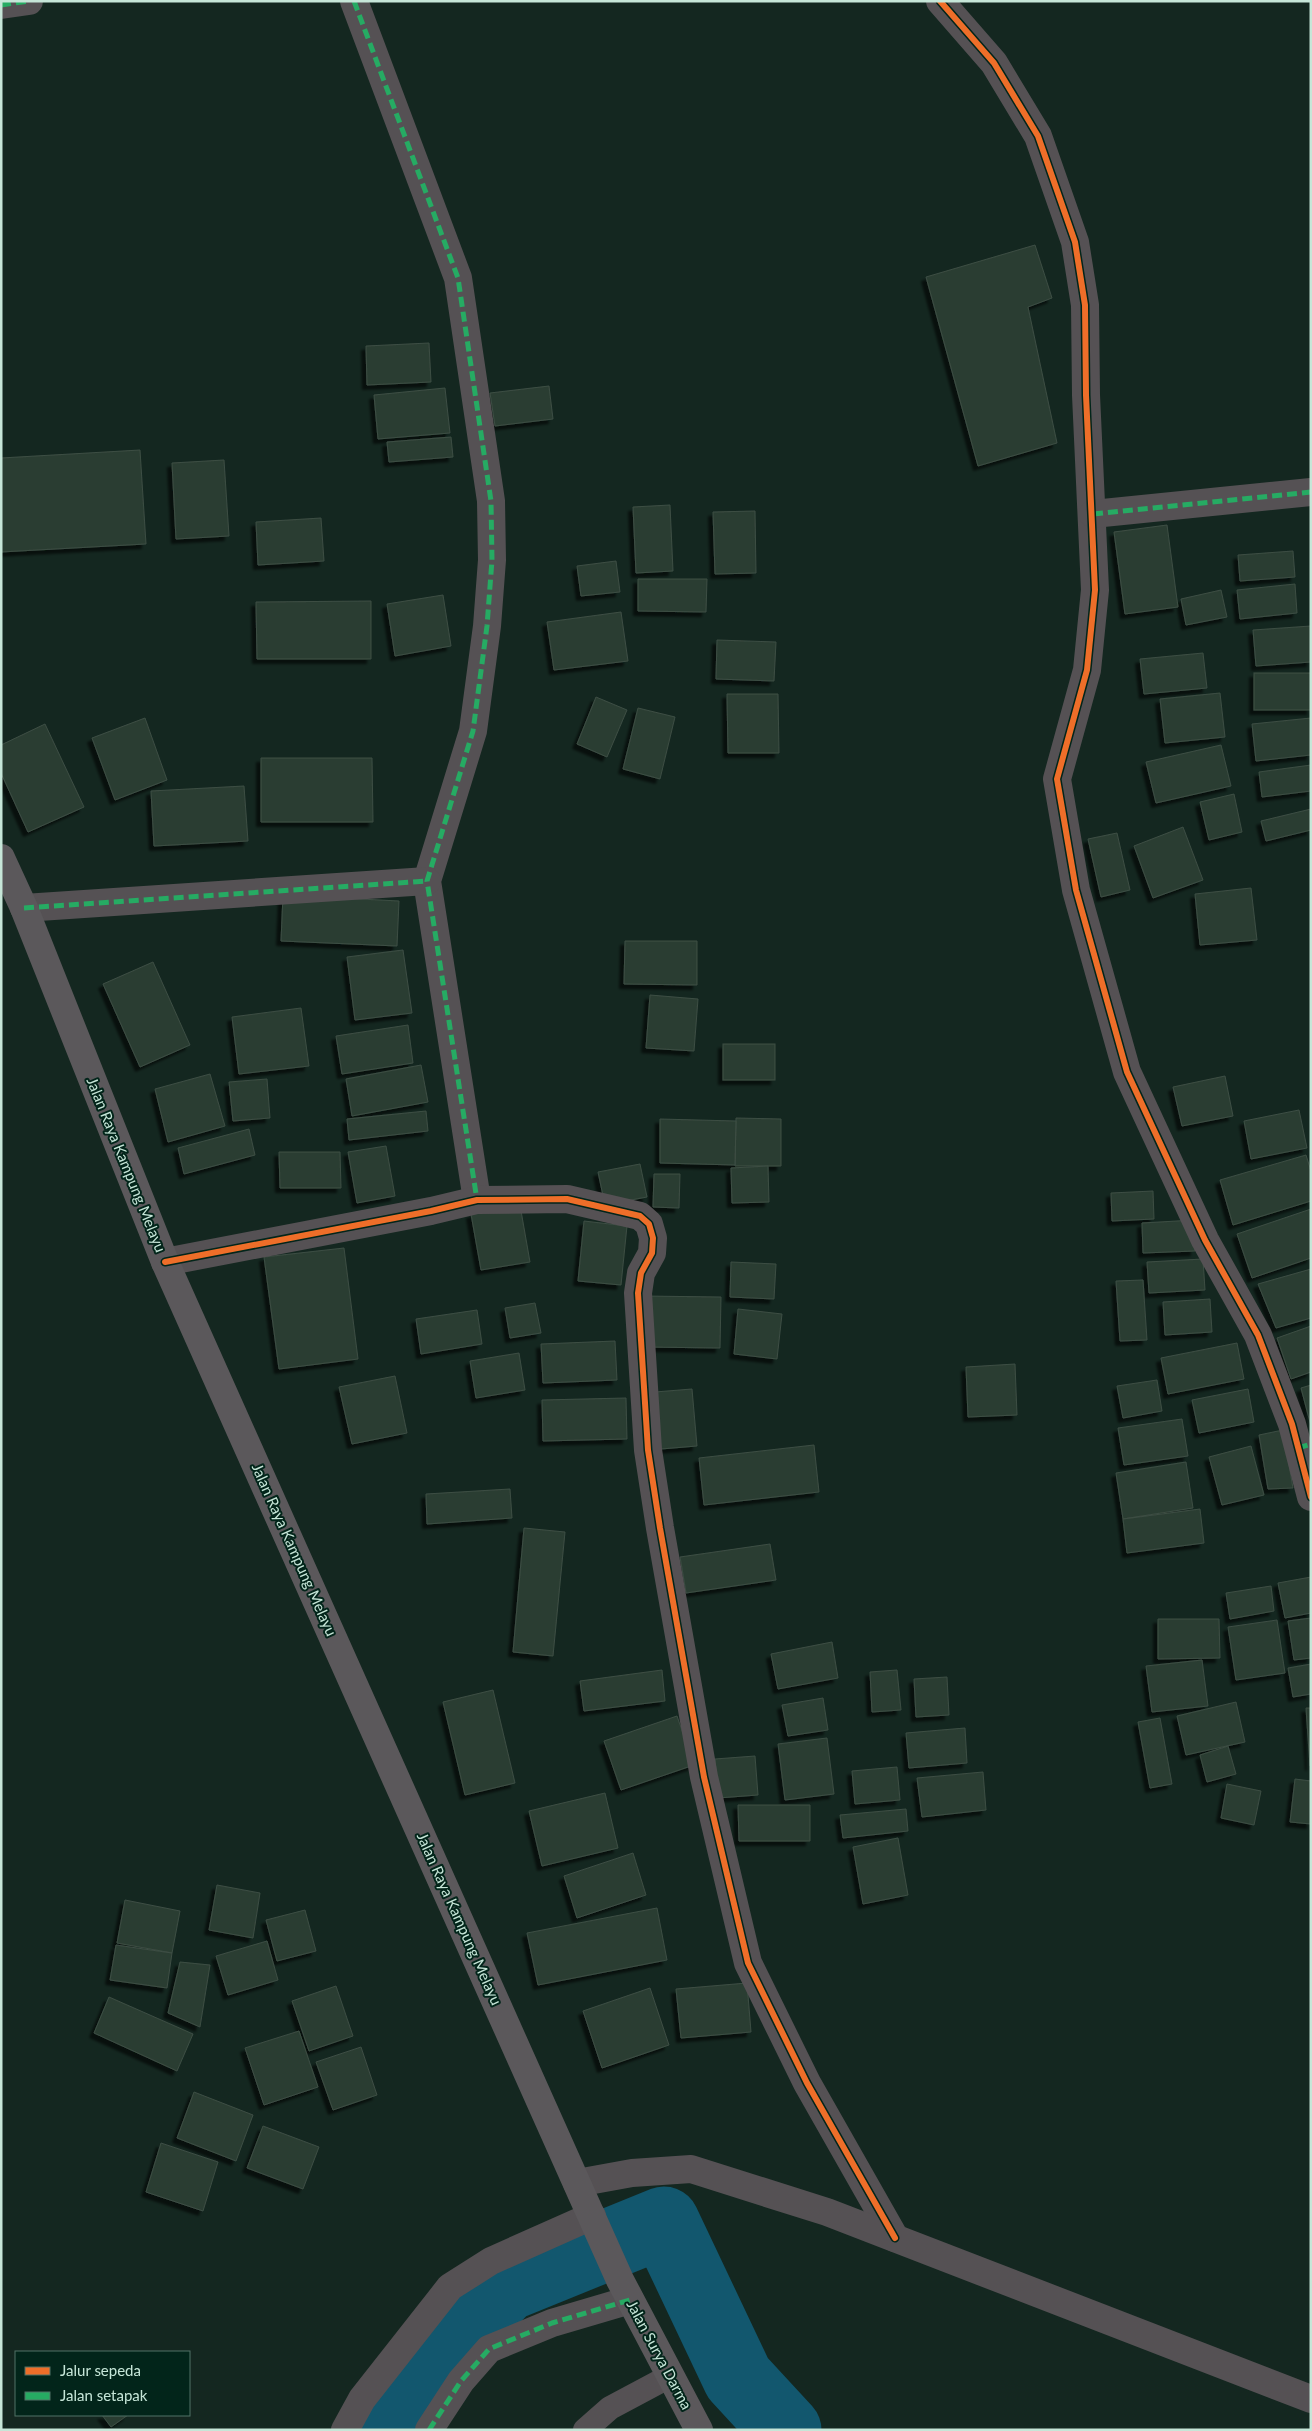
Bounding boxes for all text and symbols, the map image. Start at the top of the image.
street label: Jalan Raya Kampung Melayu [84,1075,170,1255]
street label: Jalan Raya Kampung Melayu [249,1460,341,1639]
street label: Jalan Raya Kampung Melayu [414,1829,506,2008]
street label: Jalan Surya Darma [623,2297,696,2412]
legend [15,2351,190,2416]
text: Jalur sepeda [60,2361,141,2379]
text: Jalan setapak [60,2386,148,2404]

